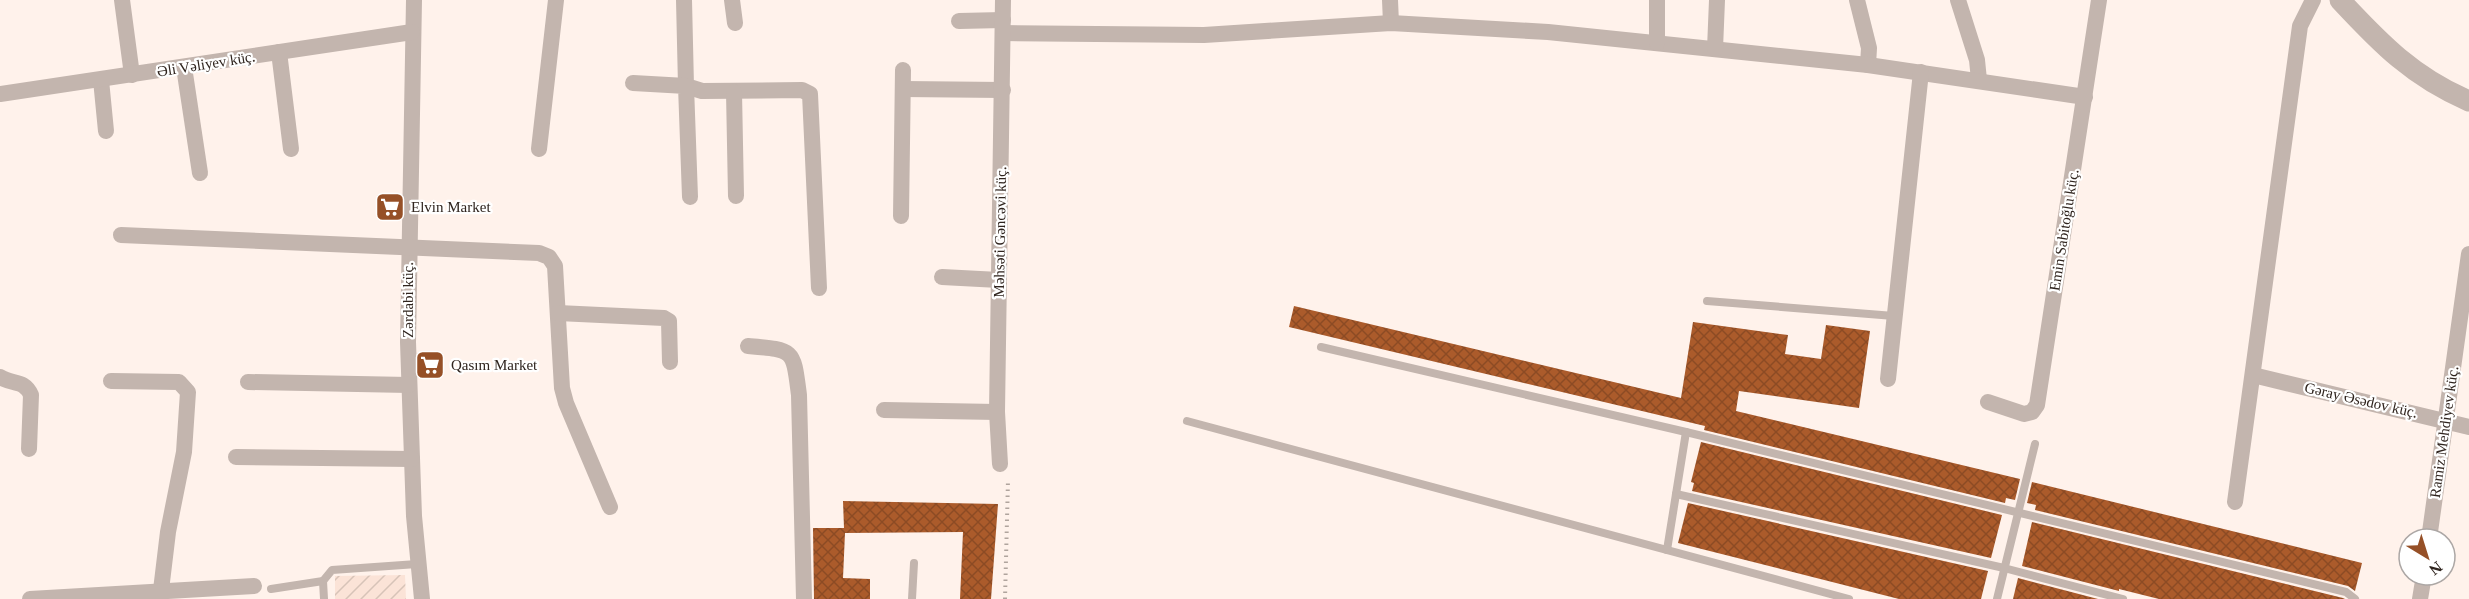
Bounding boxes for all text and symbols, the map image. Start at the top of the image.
street label: Əli Vəliyev küç. [156,48,256,80]
street label: Məhsəti Gəncəvi küç. [991,166,1009,298]
street label: Emin Sabitoğlu küç. [2046,168,2082,292]
supermarket icon: Elvin Market [374,191,406,223]
place label: Elvin Market [411,199,491,215]
street label: Zərdabi küç. [400,262,416,338]
supermarket icon: Qasım Market [414,349,446,381]
place label: Qasım Market [451,357,538,373]
street label: Ramiz Mehdiyev küç. [2427,365,2461,499]
street label: Gəray Əsədov küç. [2303,379,2419,421]
north arrow [2397,527,2457,587]
text: N [2426,558,2446,579]

